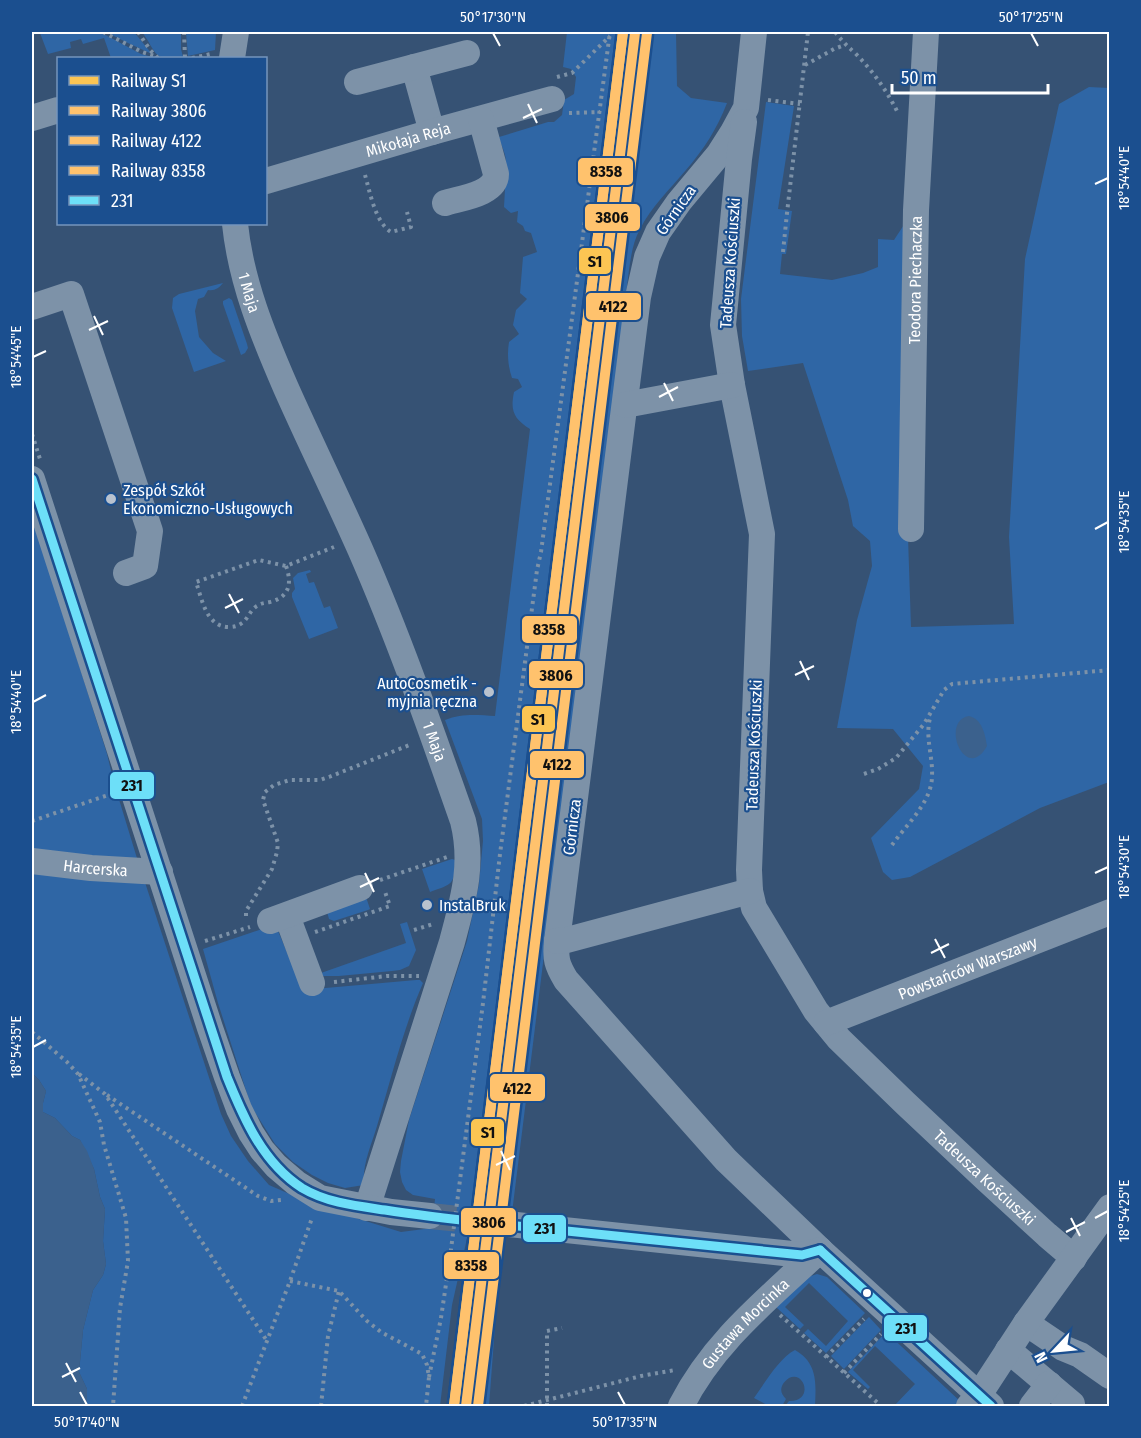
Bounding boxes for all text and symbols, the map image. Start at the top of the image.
text: 50°17'30"N [460,8,526,26]
text: 50°17'25"N [999,8,1063,26]
legend [57,57,267,225]
scale bar [892,57,1048,95]
text: 50 m [901,67,937,89]
text: Railway S1 [111,70,187,92]
text: Railway 3806 [111,100,207,122]
street label: Mikołaja Reja [363,118,453,161]
text: Railway 4122 [111,130,202,152]
text: 18°54'40"E [1115,146,1133,210]
line badge: 8358 [577,157,634,186]
text: Railway 8358 [111,160,205,182]
text: 8358 [590,162,623,181]
street label: Górnicza [652,181,700,239]
text: 231 [111,190,134,212]
street label: Tadeusza Kościuszki [716,197,744,329]
line badge: 3806 [584,203,641,232]
text: 3806 [594,208,629,227]
street label: Teodora Piechaczka [904,216,925,344]
line badge: S1 [578,247,612,275]
text: S1 [588,252,602,271]
street label: 1 Maja [235,270,265,315]
line badge: 4122 [585,292,642,321]
text: 4122 [599,297,628,316]
text: 18°54'45"E [7,326,25,388]
place label: Zespół Szkół Ekonomiczno-Usługowych [123,481,293,518]
text: 18°54'35"E [1115,491,1133,553]
marker: Zespół Szkół Ekonomiczno-Usługowych [104,492,118,506]
line badge: 8358 [521,615,578,644]
text: 8358 [533,620,566,639]
line badge: 3806 [528,660,584,689]
text: 3806 [538,666,573,685]
text: 18°54'40"E [7,670,25,734]
place label: AutoCosmetik - myjnia ręczna [377,674,477,711]
street label: Tadeusza Kościuszki [742,679,766,811]
marker: AutoCosmetik - myjnia ręczna [482,685,496,699]
line badge: S1 [521,705,556,733]
text: S1 [531,710,545,729]
street label: 1 Maja [419,719,451,764]
line badge: 4122 [529,750,585,779]
text: 4122 [543,755,572,774]
line badge: 231 [109,771,155,800]
text: 231 [120,776,143,795]
street label: Górnicza [559,798,585,856]
text: 18°54'30"E [1115,835,1133,899]
street label: Harcerska [62,855,128,880]
place label: InstalBruk [439,896,506,915]
marker: InstalBruk [420,898,434,912]
street label: Powstańców Warszawy [895,932,1040,1003]
text: 18°54'35"E [7,1016,25,1078]
line badge: 4122 [489,1073,546,1102]
text: 4122 [503,1079,532,1098]
line badge: S1 [470,1118,505,1147]
text: S1 [481,1123,495,1142]
street label: Tadeusza Kościuszki [930,1126,1039,1229]
text: 18°54'25"E [1115,1180,1133,1242]
line badge: 3806 [460,1207,517,1236]
text: 3806 [471,1213,506,1232]
line badge: 231 [522,1214,567,1243]
text: 231 [533,1219,556,1238]
line badge: 8358 [443,1251,500,1280]
text: 8358 [455,1256,488,1275]
street label: Gustawa Morcinka [697,1274,793,1373]
unlabelled marker [861,1287,873,1299]
line badge: 231 [883,1314,928,1342]
text: 231 [894,1319,917,1338]
north arrow [1024,1321,1084,1381]
text: N [1030,1349,1052,1366]
text: 50°17'40"N [54,1413,120,1431]
text: 50°17'35"N [593,1413,657,1431]

